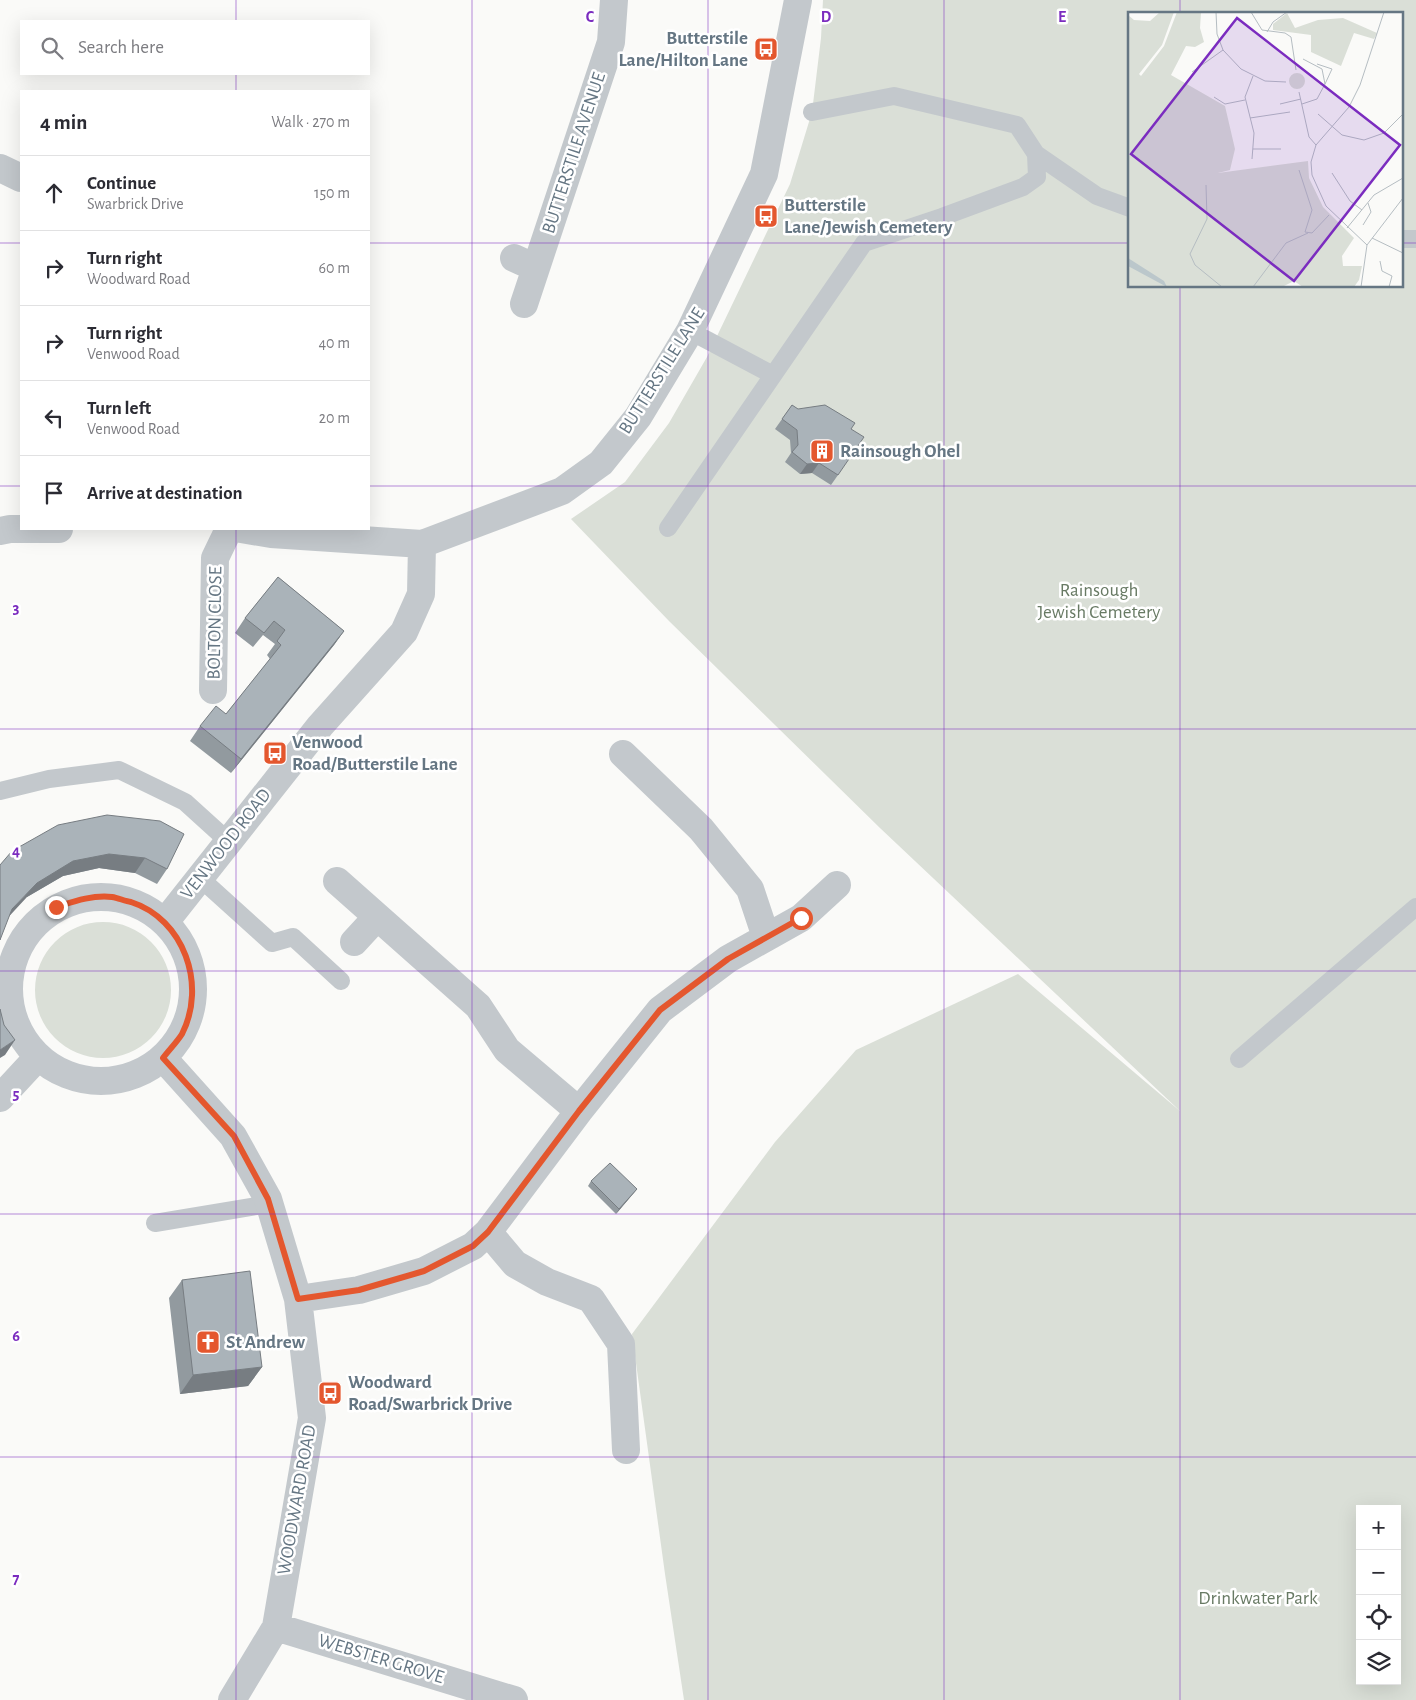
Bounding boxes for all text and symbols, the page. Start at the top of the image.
text: C [586,9,595,25]
text: D [821,9,832,25]
text: E [1058,9,1066,25]
inset map [1128,12,1404,288]
search box [20,20,370,75]
place label: Butterstile Lane/Hilton Lane [618,29,748,70]
icon: search [38,34,66,62]
bus stop icon: Butterstile Lane/Hilton Lane [753,36,779,62]
text: Search here [78,38,164,57]
street label: BUTTERSTILE AVENUE [539,70,609,236]
text: 4 min [40,112,87,133]
text: Walk · 270 m [271,114,350,130]
text: Continue [87,174,156,193]
icon: ahead [40,179,68,207]
text: 150 m [314,185,350,201]
text: Swarbrick Drive [87,196,184,212]
place label: Butterstile Lane/Jewish Cemetery [784,196,953,237]
bus stop icon: Butterstile Lane/Jewish Cemetery [753,203,779,229]
text: Turn right [87,249,162,268]
icon: right [40,254,68,282]
text: 60 m [319,260,350,276]
text: Woodward Road [87,271,190,287]
street label: BUTTERSTILE LANE [616,305,708,437]
text: Turn right [87,324,162,343]
icon: right [40,329,68,357]
text: 40 m [318,335,350,351]
text: Venwood Road [87,346,180,362]
text: Turn left [87,399,151,418]
icon: left [40,404,68,432]
text: 20 m [319,410,350,426]
text: Venwood Road [87,421,180,437]
building icon: Rainsough Ohel [809,438,835,464]
place label: Rainsough Ohel [840,442,960,461]
icon: arrive [40,479,68,507]
text: Arrive at destination [87,484,243,503]
street label: BOLTON CLOSE [205,566,225,680]
park label: Rainsough Jewish Cemetery [1038,581,1160,622]
text: 3 [13,600,20,616]
place label: Venwood Road/Butterstile Lane [292,733,458,774]
bus stop icon: Venwood Road/Butterstile Lane [262,740,288,766]
street label: VENWOOD ROAD [177,785,275,903]
text: 4 [12,843,20,859]
route end [45,896,68,919]
route start [790,907,813,930]
text: 5 [13,1086,20,1102]
text: 6 [12,1328,20,1344]
church icon: St Andrew [195,1329,221,1355]
place label: St Andrew [226,1333,306,1352]
place label: Woodward Road/Swarbrick Drive [348,1373,512,1414]
bus stop icon: Woodward Road/Swarbrick Drive [317,1380,343,1406]
street label: WOODWARD ROAD [274,1424,320,1576]
map controls [1356,1505,1401,1685]
button: + [1356,1505,1401,1550]
button: − [1356,1550,1401,1595]
text: 7 [13,1571,20,1587]
park label: Drinkwater Park [1198,1589,1318,1608]
button: locate [1356,1595,1401,1640]
street label: WEBSTER GROVE [316,1631,446,1687]
button: layers [1356,1640,1401,1685]

